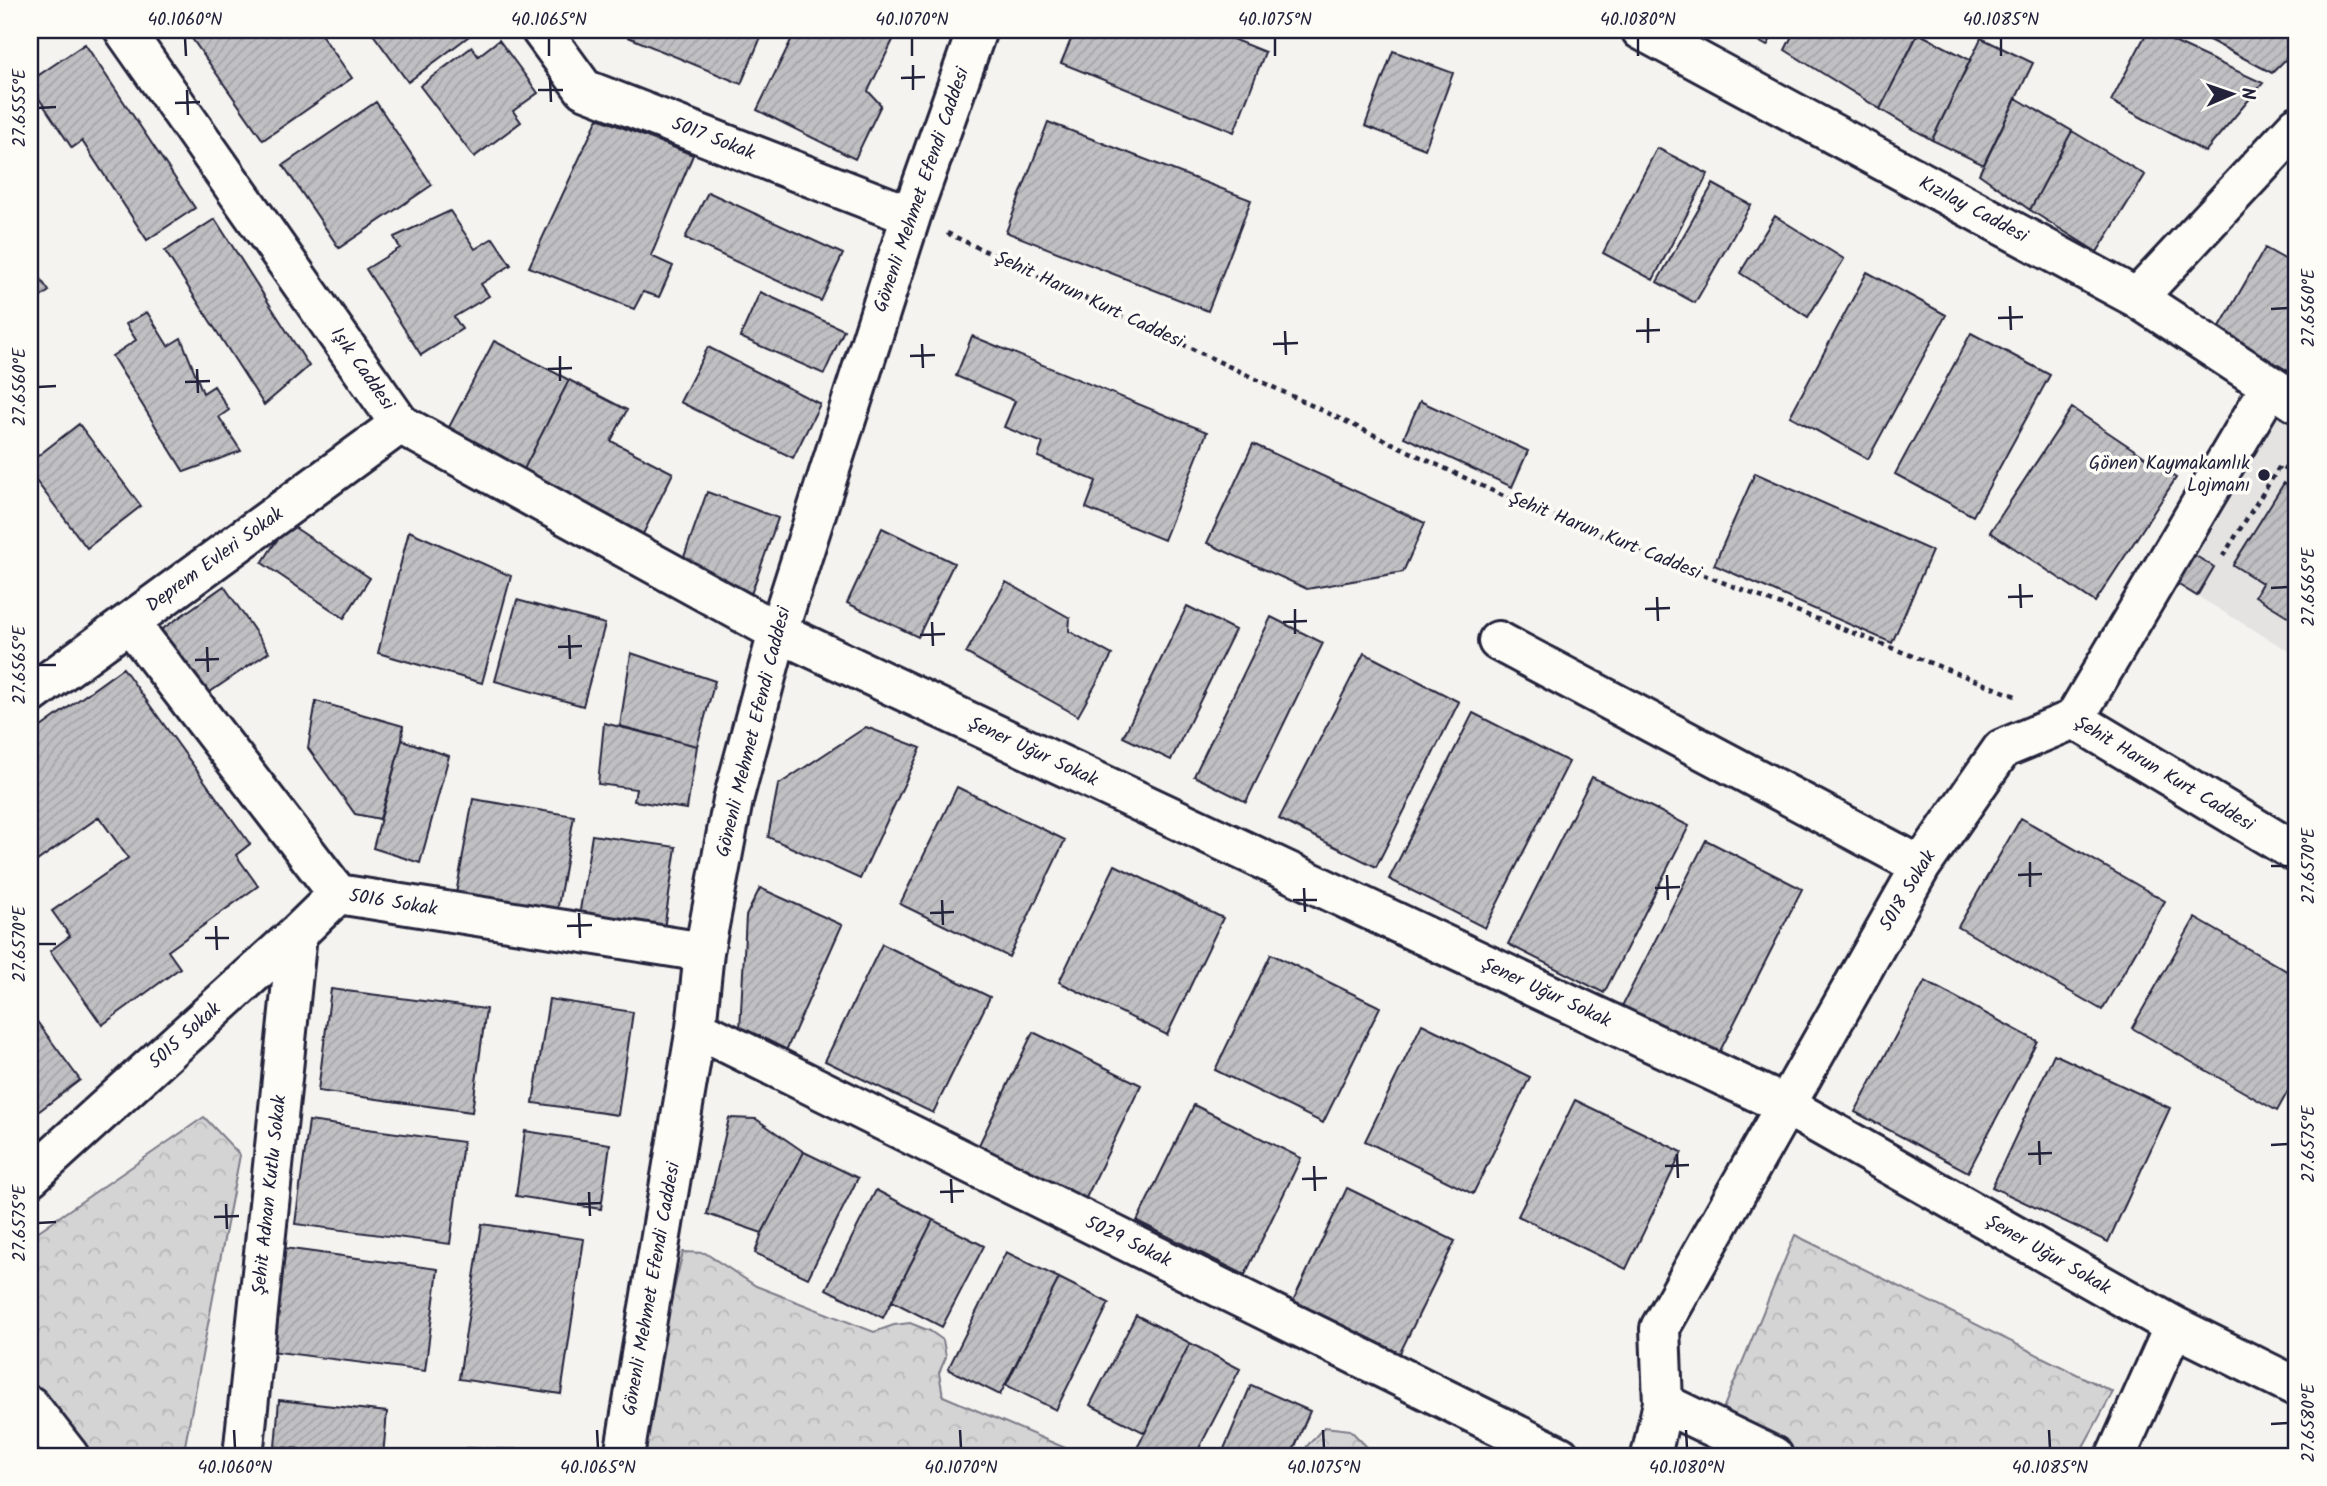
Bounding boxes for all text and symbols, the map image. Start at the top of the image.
text: 40.1060°N [147,6,223,35]
text: 40.1065°N [511,6,587,35]
text: 40.1070°N [875,6,949,35]
text: 40.1075°N [1238,6,1312,35]
text: 40.1080°N [1600,6,1676,35]
text: 40.1085°N [1963,6,2039,35]
north arrow [2198,60,2268,130]
street label: Gönenli Mehmet Efendi Caddesi [866,62,979,316]
text: 27.6555°E [6,68,35,147]
text: N [2232,87,2262,100]
street label: 5017 Sokak [667,109,759,169]
street label: Kızılay Caddesi [1913,169,2034,252]
street label: Şehit Harun Kurt Caddesi [990,243,1190,358]
text: 27.6560°E [2295,268,2324,347]
street label: Işık Caddesi [322,321,403,418]
text: 27.6560°E [6,347,35,426]
place label: Gönen Kaymakamlık Lojmanı [2089,449,2250,501]
marker: Gönen Kaymakamlık Lojmanı [2256,467,2272,483]
street label: Şehit Harun Kurt Caddesi [1504,484,1707,589]
street label: Deprem Evleri Sokak [140,500,290,620]
text: 27.6565°E [2295,547,2324,627]
street label: Gönenli Mehmet Efendi Caddesi [708,602,800,860]
text: 27.6565°E [6,625,35,705]
street label: Şehit Harun Kurt Caddesi [2068,708,2261,840]
street label: Şener Uğur Sokak [963,709,1103,795]
text: 27.6570°E [2295,827,2324,904]
street label: 5018 Sokak [1872,845,1944,937]
street label: 5016 Sokak [347,881,440,925]
text: 27.6570°E [6,905,35,982]
street label: Şener Uğur Sokak [1476,950,1616,1036]
street label: 5015 Sokak [142,995,228,1077]
street label: Şehit Adnan Kutlu Sokak [245,1093,295,1296]
text: 27.6575°E [2295,1105,2324,1183]
street label: Gönenli Mehmet Efendi Caddesi [615,1158,689,1418]
text: 27.6575°E [6,1184,35,1262]
street label: Şener Uğur Sokak [1980,1207,2116,1303]
street label: 5029 Sokak [1080,1208,1176,1276]
text: 27.6580°E [2295,1383,2324,1463]
text: 40.1060°N [197,1454,273,1483]
text: 40.1065°N [560,1454,636,1483]
text: 40.1070°N [924,1454,998,1483]
text: 40.1075°N [1287,1454,1361,1483]
text: 40.1080°N [1649,1454,1725,1483]
text: 40.1085°N [2012,1454,2088,1483]

